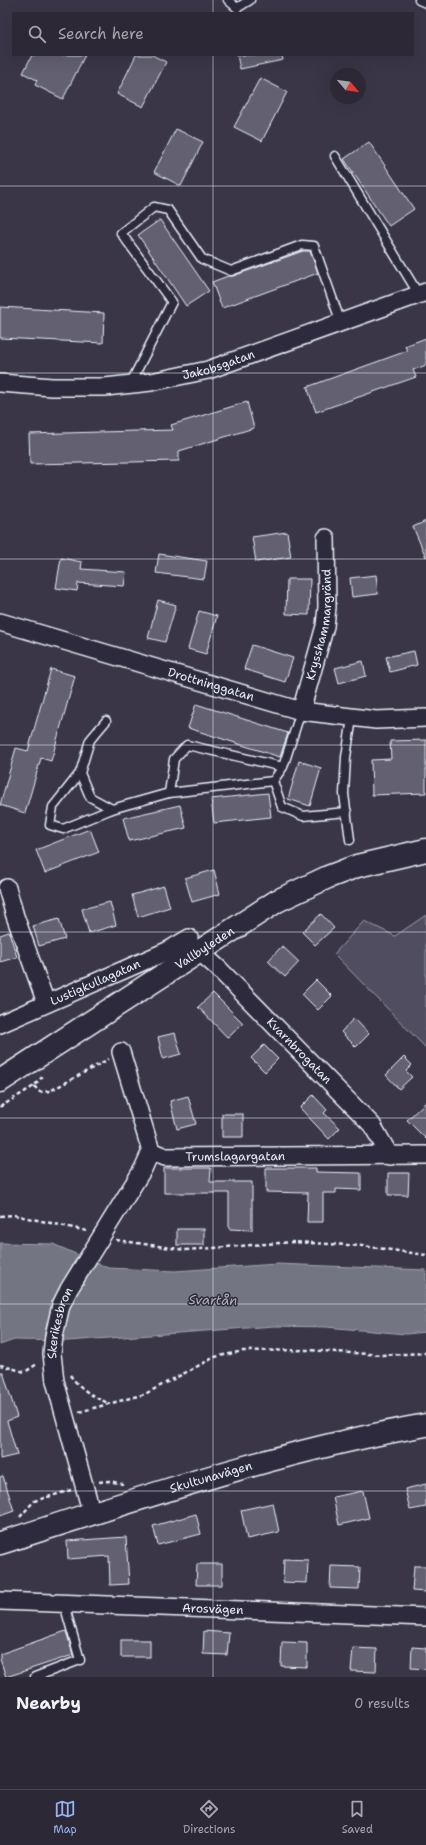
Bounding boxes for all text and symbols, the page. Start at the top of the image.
search box [12,12,414,56]
icon: search [26,23,48,45]
text: Search here [58,24,144,44]
north arrow [330,68,366,104]
street label: Jakobsgatan [181,346,257,383]
street label: Krysshammargränd [302,568,335,682]
street label: Drottninggatan [166,664,256,705]
street label: Vallbyleden [172,923,237,973]
street label: Lustigkullagatan [48,956,143,1009]
street label: Kvarnbrogatan [263,1014,335,1087]
street label: Trumslagargatan [185,1148,285,1165]
street label: Skerikesbron [44,1285,77,1360]
water label: Svartån [188,1291,238,1309]
street label: Skultunavägen [168,1458,254,1497]
street label: Arosvägen [182,1600,244,1618]
text: Nearby [16,1692,81,1714]
text: 0 results [354,1695,410,1712]
tab: Map [53,1798,77,1837]
tab: Directions [183,1798,235,1837]
tab: Saved [342,1798,373,1837]

